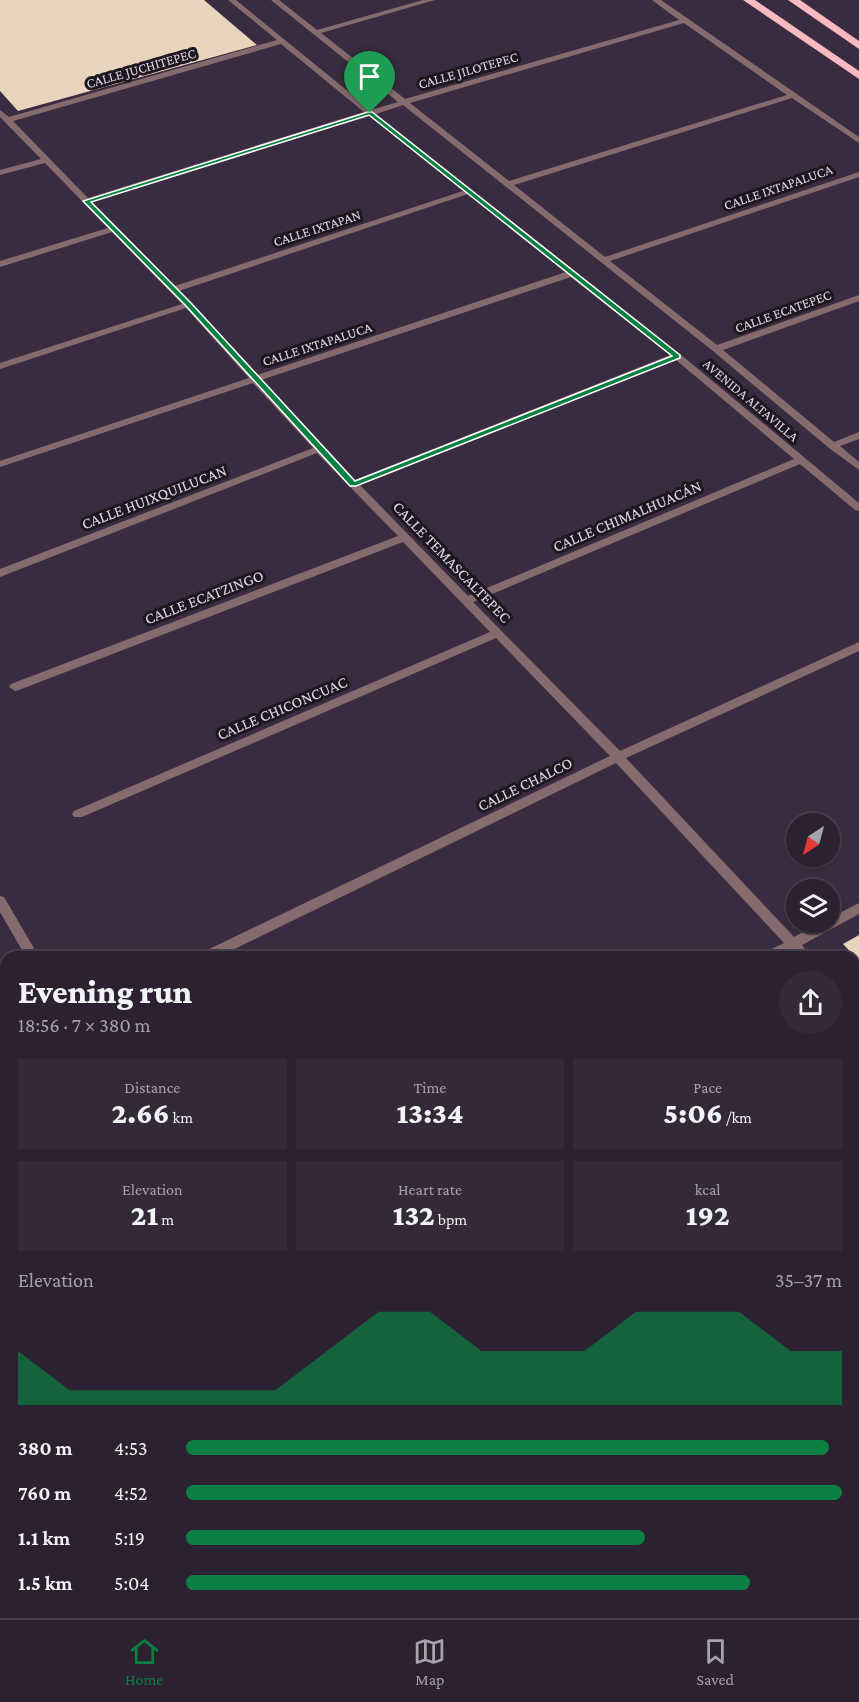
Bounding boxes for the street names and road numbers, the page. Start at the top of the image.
street label: CALLE JUCHITEPEC [84,45,198,91]
street label: CALLE JILOTEPEC [416,48,520,92]
street label: CALLE IXTAPALUCA [722,161,835,213]
street label: CALLE IXTAPAN [271,206,363,250]
street label: CALLE ECATEPEC [733,286,833,336]
street label: CALLE IXTAPALUCA [260,319,374,369]
street label: AVENIDA ALTAVILLA [700,355,802,445]
street label: CALLE HUIXQUILUCAN [79,462,229,532]
street label: CALLE CHIMALHUACÁN [550,477,704,555]
street label: CALLE TEMASCALTEPEC [390,498,514,626]
street label: CALLE ECATZINGO [142,567,266,627]
street label: CALLE CHICONCUAC [214,673,350,743]
street label: CALLE CHALCO [475,754,575,814]

